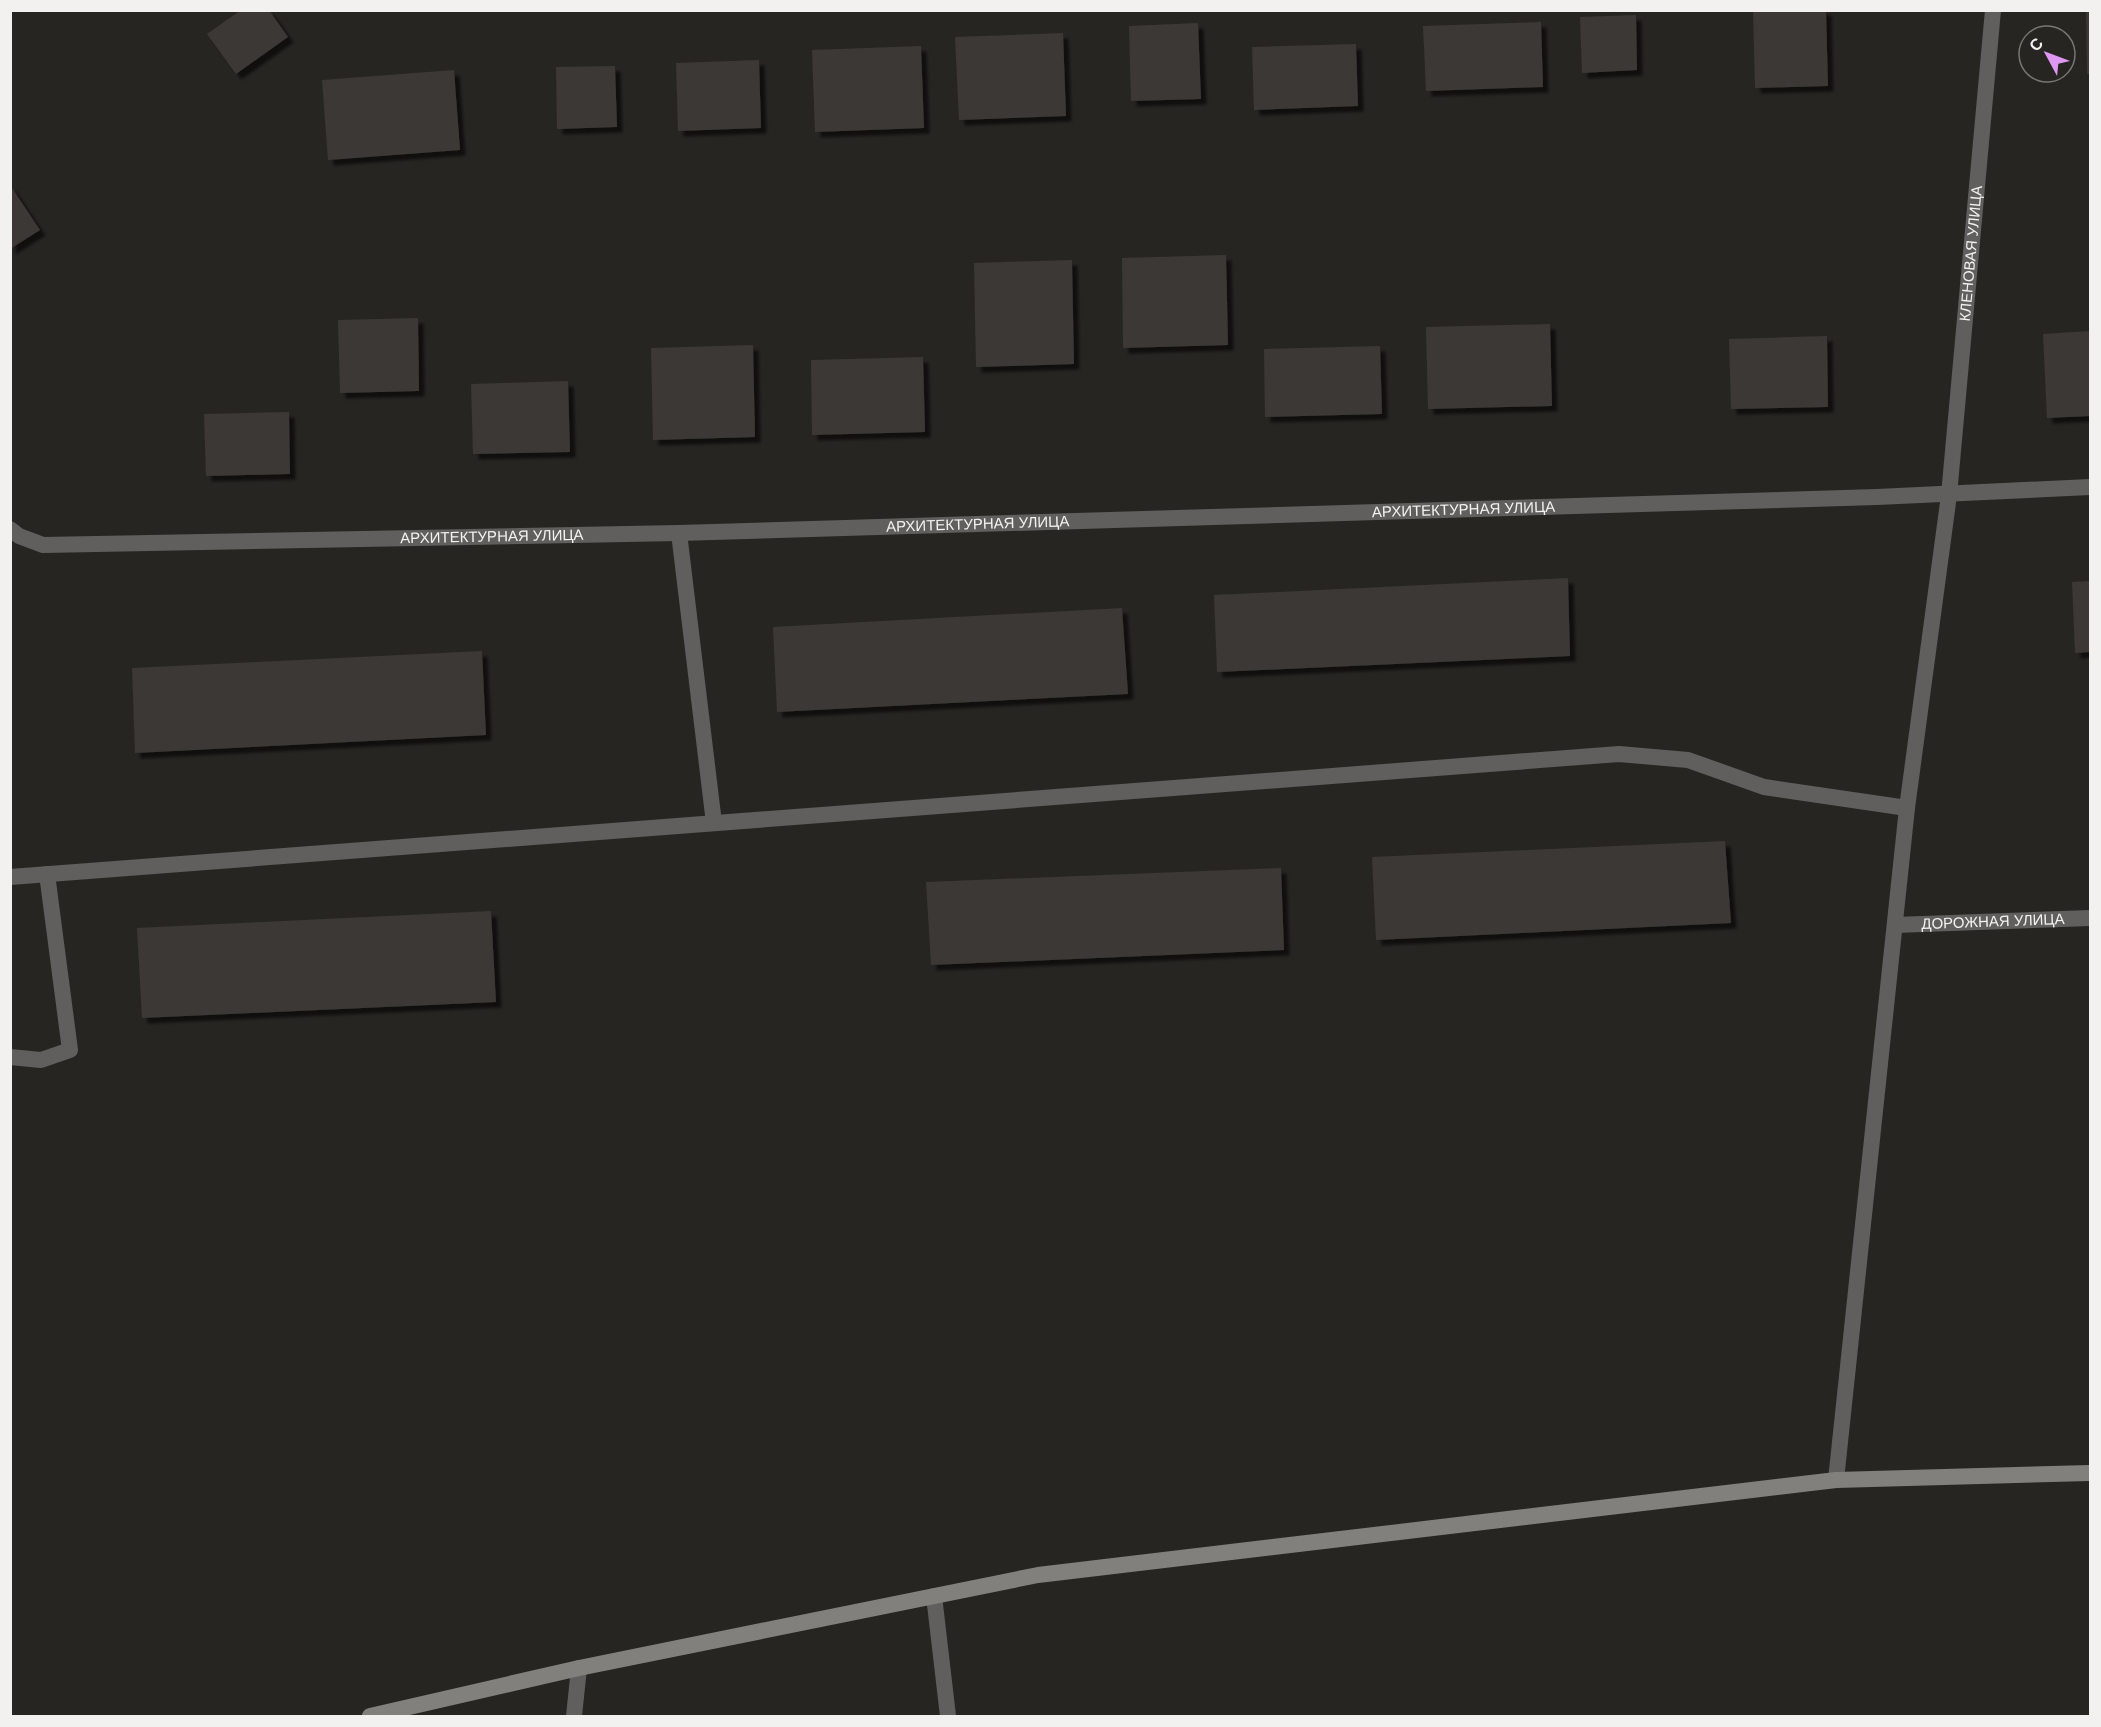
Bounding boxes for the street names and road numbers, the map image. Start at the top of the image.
street label: КЛЕНОВАЯ УЛИЦА [1955,185,1987,322]
street label: АРХИТЕКТУРНАЯ УЛИЦА [1372,497,1555,522]
street label: АРХИТЕКТУРНАЯ УЛИЦА [886,511,1070,537]
street label: АРХИТЕКТУРНАЯ УЛИЦА [400,525,584,548]
street label: ДОРОЖНАЯ УЛИЦА [1921,909,2065,934]

